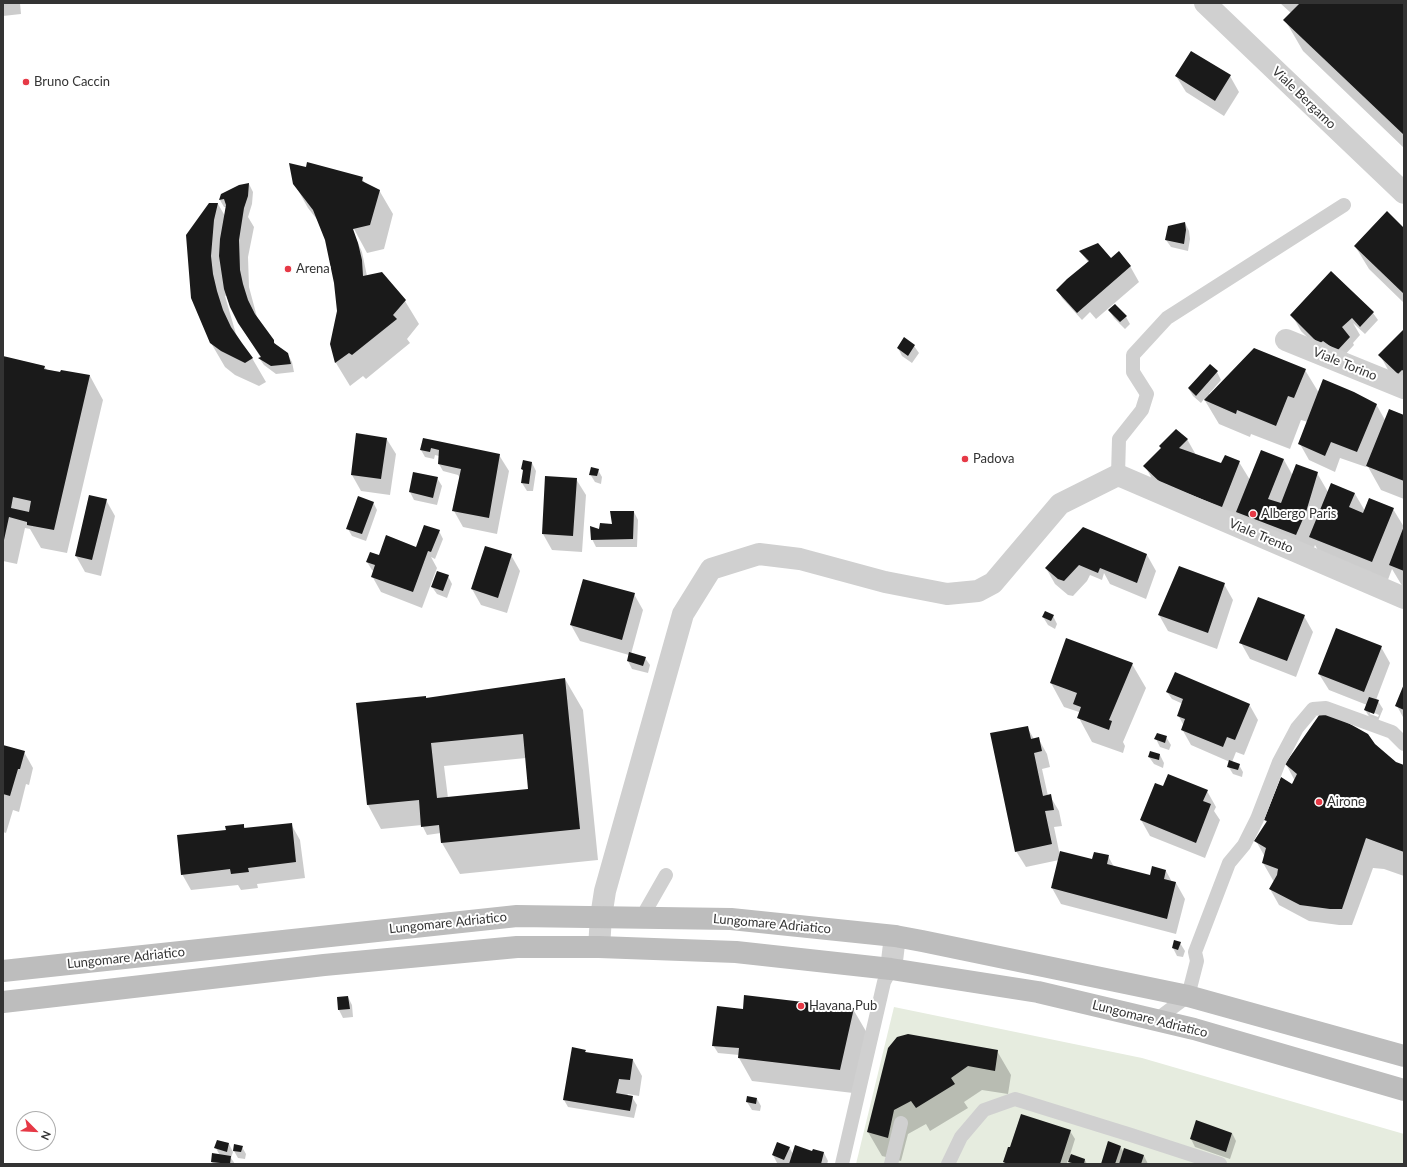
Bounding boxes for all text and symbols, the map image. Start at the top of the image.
street label: Viale Bergamo [1269,64,1339,132]
place label: Bruno Caccin [34,74,110,90]
marker: Bruno Caccin [21,77,31,87]
place label: Arena [296,261,330,277]
marker: Arena [283,264,293,274]
street label: Viale Torino [1311,344,1379,384]
place label: Padova [973,451,1015,467]
marker: Padova [960,454,970,464]
place label: Albergo Paris [1261,506,1336,522]
marker: Albergo Paris [1248,509,1258,519]
street label: Viale Trento [1226,515,1296,557]
place label: Airone [1327,794,1365,810]
marker: Airone [1314,797,1324,807]
street label: Lungomare Adriatico [388,909,508,937]
street label: Lungomare Adriatico [712,911,832,937]
street label: Lungomare Adriatico [66,944,186,972]
street label: Lungomare Adriatico [1091,997,1209,1041]
place label: Havana Pub [809,998,877,1014]
marker: Havana Pub [796,1001,806,1011]
north arrow [16,1111,56,1151]
text: N [39,1129,54,1142]

